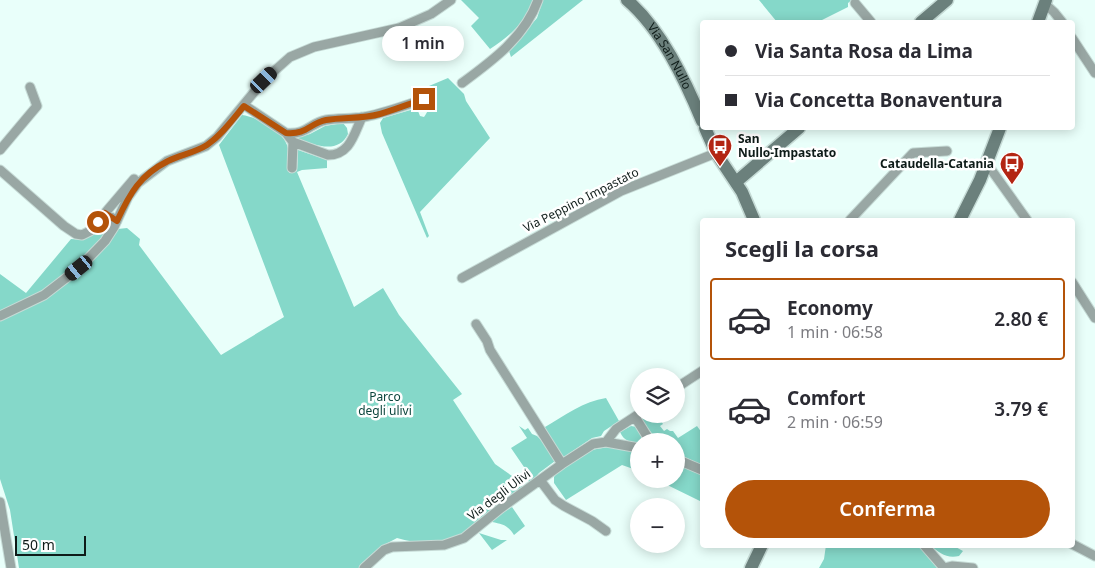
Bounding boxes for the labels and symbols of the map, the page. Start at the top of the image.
street label: Via San Nullo [644,19,696,92]
callout: 1 min [383,27,465,62]
car [247,64,280,96]
route end [413,88,435,110]
place label: San Nullo-Impastato [738,130,836,161]
bus stop icon: San Nullo-Impastato [707,133,733,167]
bus stop icon: Cataudella-Catania [999,151,1025,185]
place label: Cataudella-Catania [880,155,994,172]
street label: Via Peppino Impastato [520,163,641,236]
route start [87,211,109,233]
car [62,253,95,283]
park label: Parco degli ulivi [358,388,412,419]
street label: Via degli Ulivi [464,465,534,524]
scale bar [15,533,86,556]

